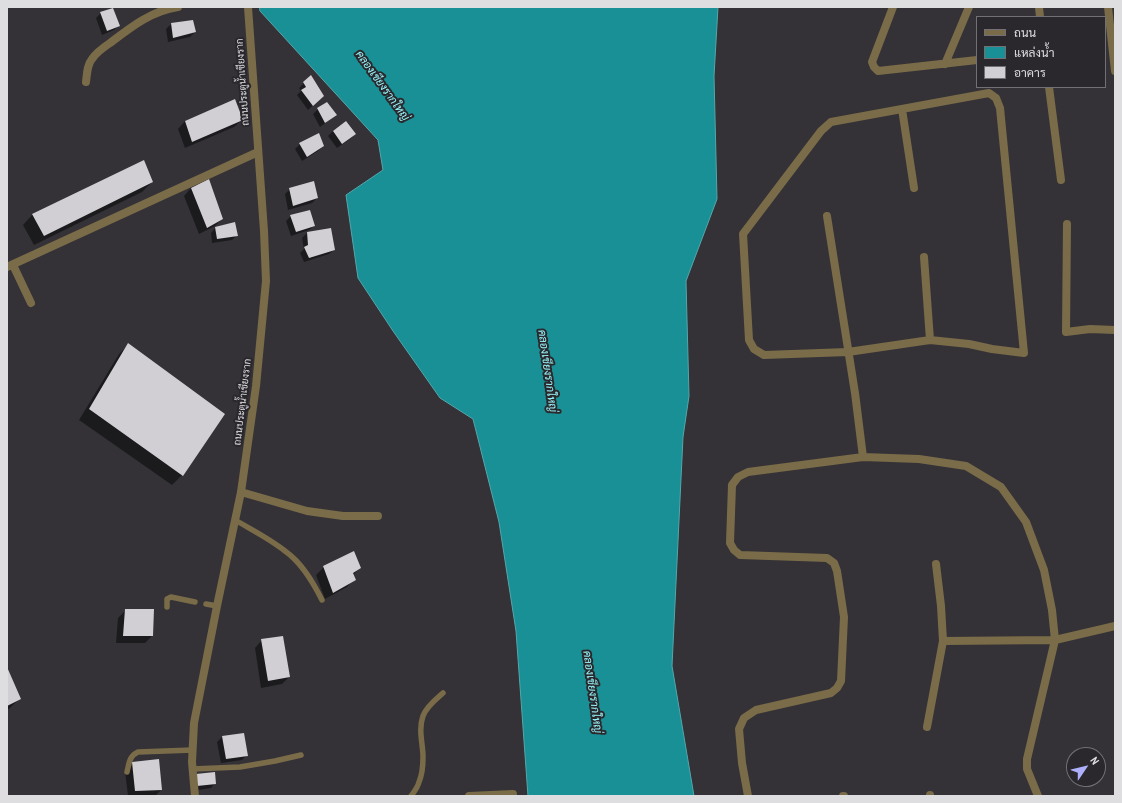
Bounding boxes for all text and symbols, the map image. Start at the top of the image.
legend [976,16,1106,88]
text: ถนน [1014,25,1036,41]
street label: ถนนประตูน้ำเชียงราก [234,38,252,126]
text: แหล่งน้ำ [1014,45,1054,61]
water label: คลองเชียงรากใหญ่ [352,48,412,124]
text: อาคาร [1014,65,1046,81]
water label: คลองเชียงรากใหญ่ [535,329,559,413]
street label: ถนนประตูน้ำเชียงราก [232,358,254,446]
water label: คลองเชียงรากใหญ่ [580,650,604,734]
north arrow [1066,747,1106,787]
text: N [1087,754,1103,767]

